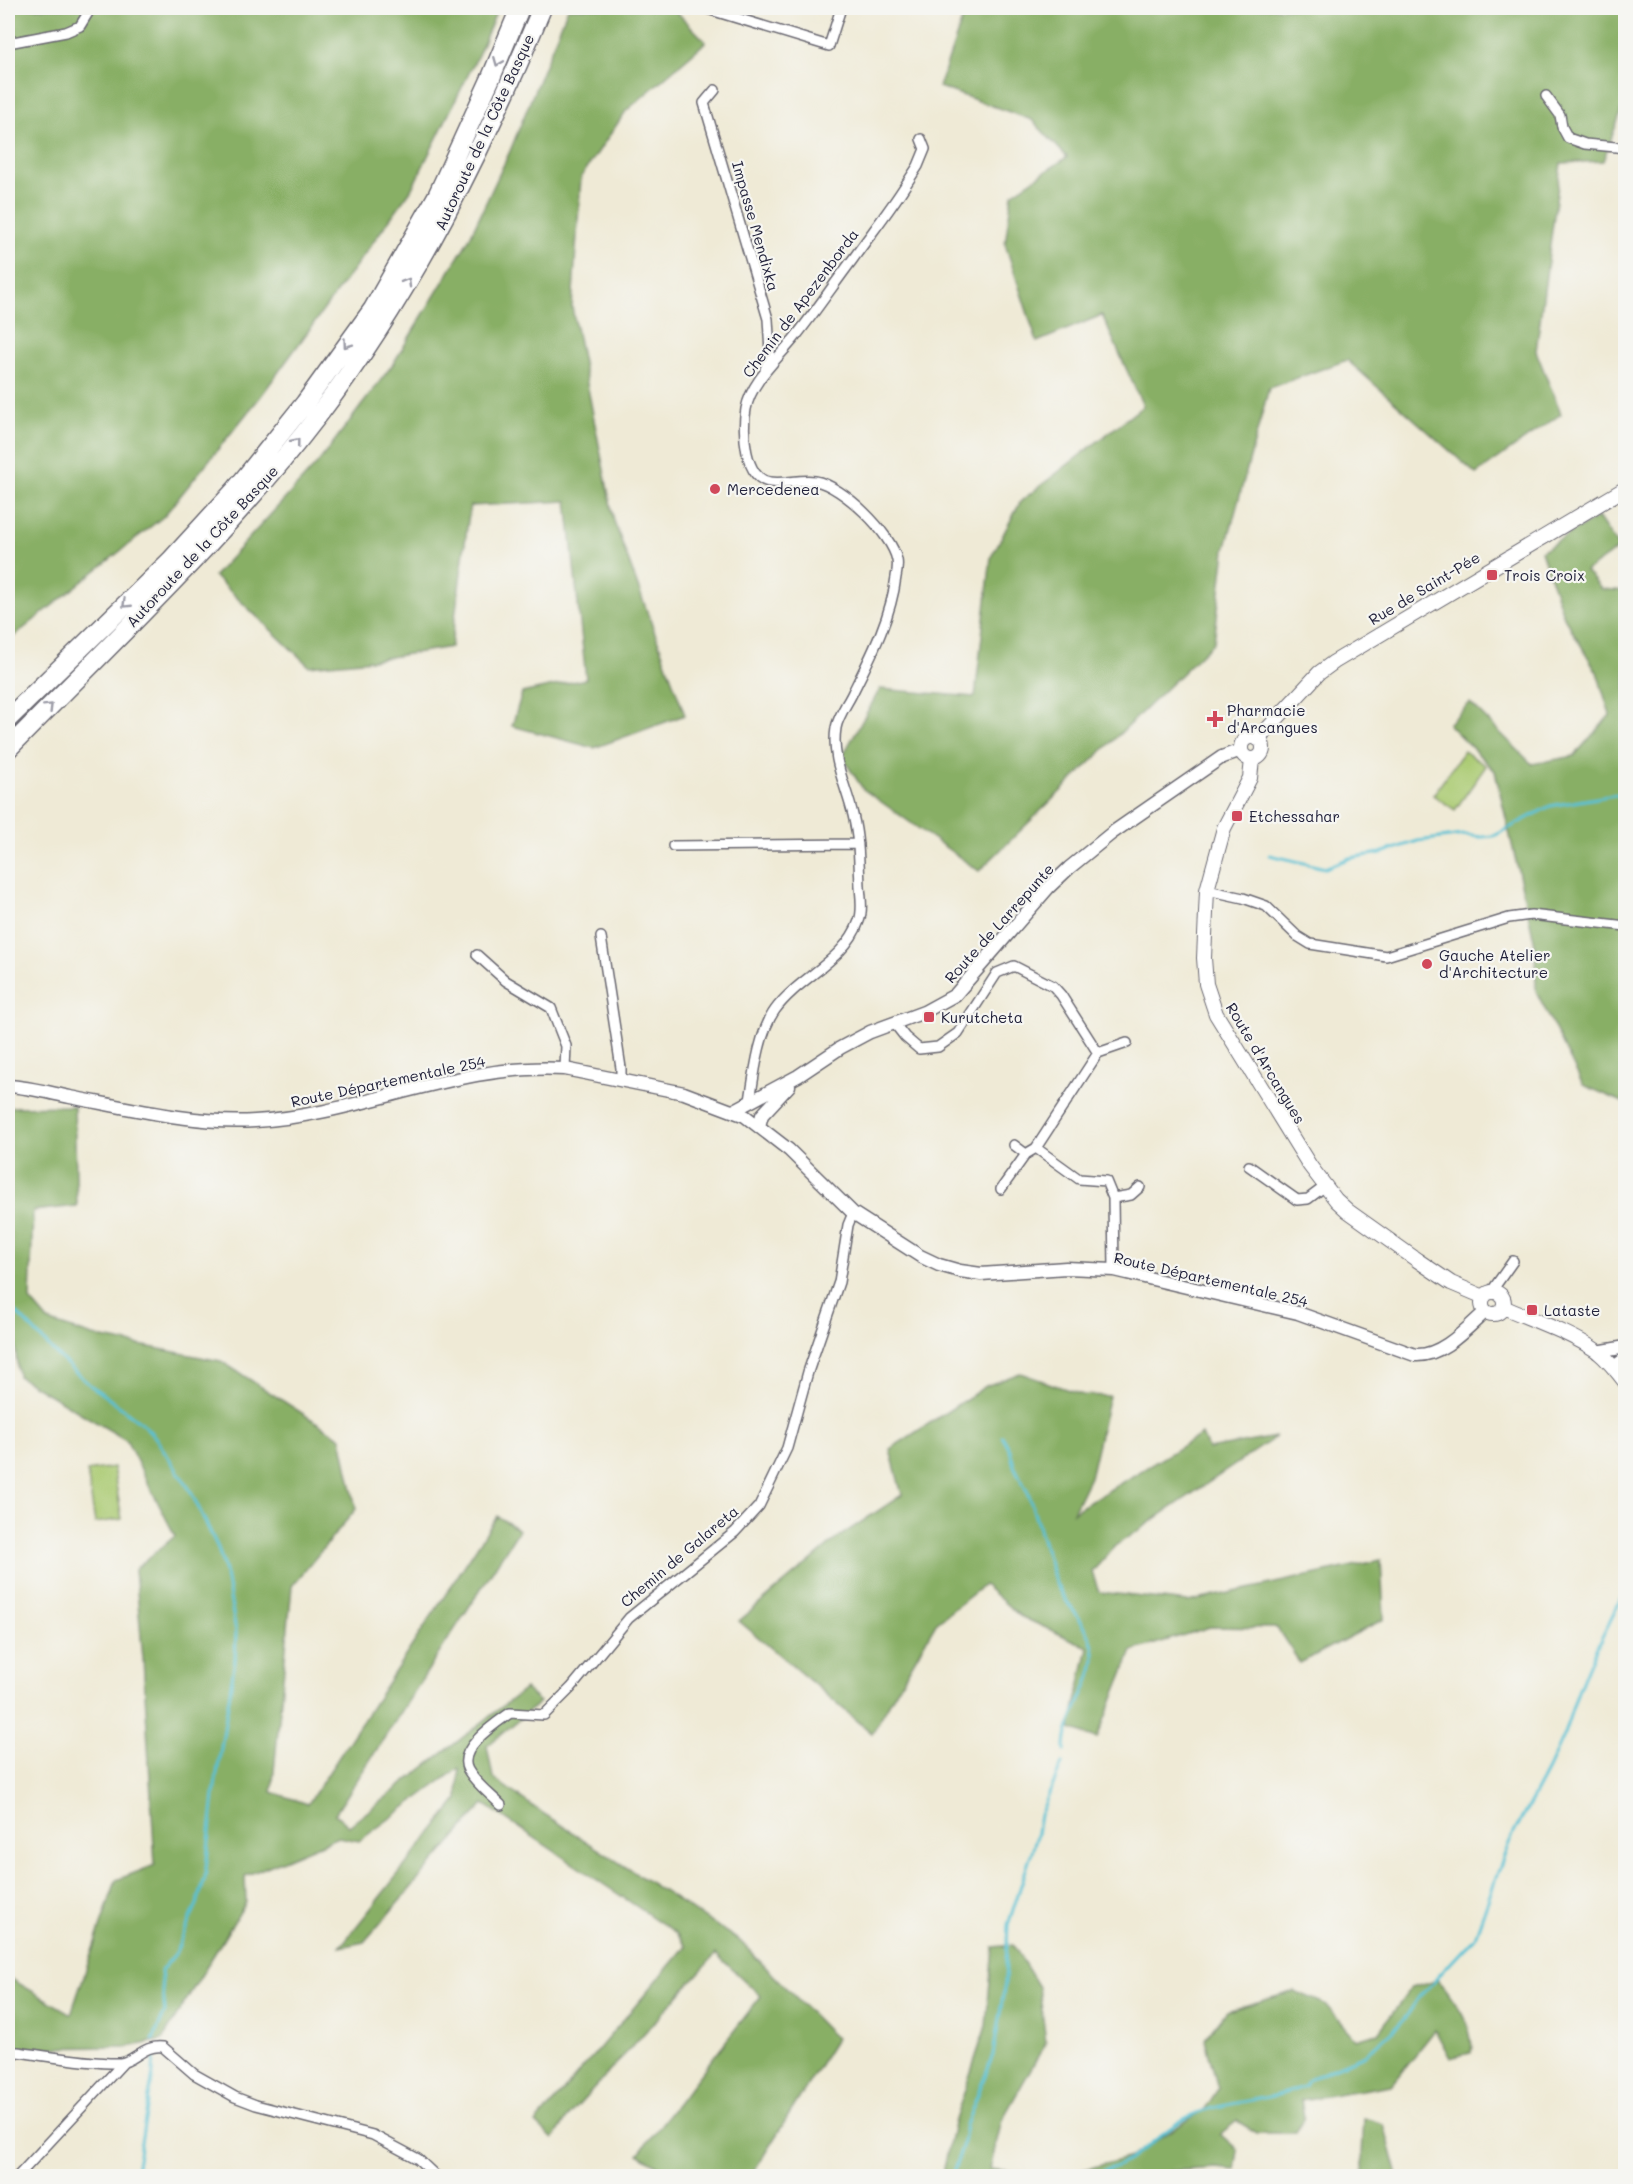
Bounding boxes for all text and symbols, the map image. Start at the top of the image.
street label: Autoroute de la Côte Basque [430,31,538,233]
one-way arrow [493,55,505,66]
street label: Impasse Mendixka [728,159,784,293]
street label: Chemin de Apezenborda [737,225,863,381]
one-way arrow [400,278,411,288]
one-way arrow [344,338,355,349]
one-way arrow [289,438,300,449]
street label: Autoroute de la Côte Basque [122,461,282,631]
place label: Mercedenea [727,479,820,499]
marker: Mercedenea [708,482,722,496]
street label: Rue de Saint-Pée [1364,547,1484,629]
place label: Trois Croix [1504,565,1585,585]
marker: Trois Croix [1485,568,1499,582]
one-way arrow [122,597,132,608]
place label: Pharmacie d'Arcangues [1227,700,1318,737]
one-way arrow [41,704,52,715]
marker: Pharmacie d'Arcangues [1208,712,1222,726]
place label: Etchessahar [1249,806,1340,826]
marker: Etchessahar [1230,809,1244,823]
street label: Route de Larrepunte [940,859,1058,987]
place label: Gauche Atelier d'Architecture [1439,945,1550,982]
marker: Gauche Atelier d'Architecture [1420,957,1434,971]
street label: Route d'Arcangues [1222,999,1310,1127]
place label: Kurutcheta [941,1007,1023,1027]
marker: Kurutcheta [922,1010,936,1024]
street label: Route Départementale 254 [289,1051,487,1111]
street label: Route Départementale 254 [1112,1247,1310,1311]
place label: Lataste [1544,1300,1600,1320]
marker: Lataste [1525,1303,1539,1317]
street label: Chemin de Galareta [616,1501,742,1611]

